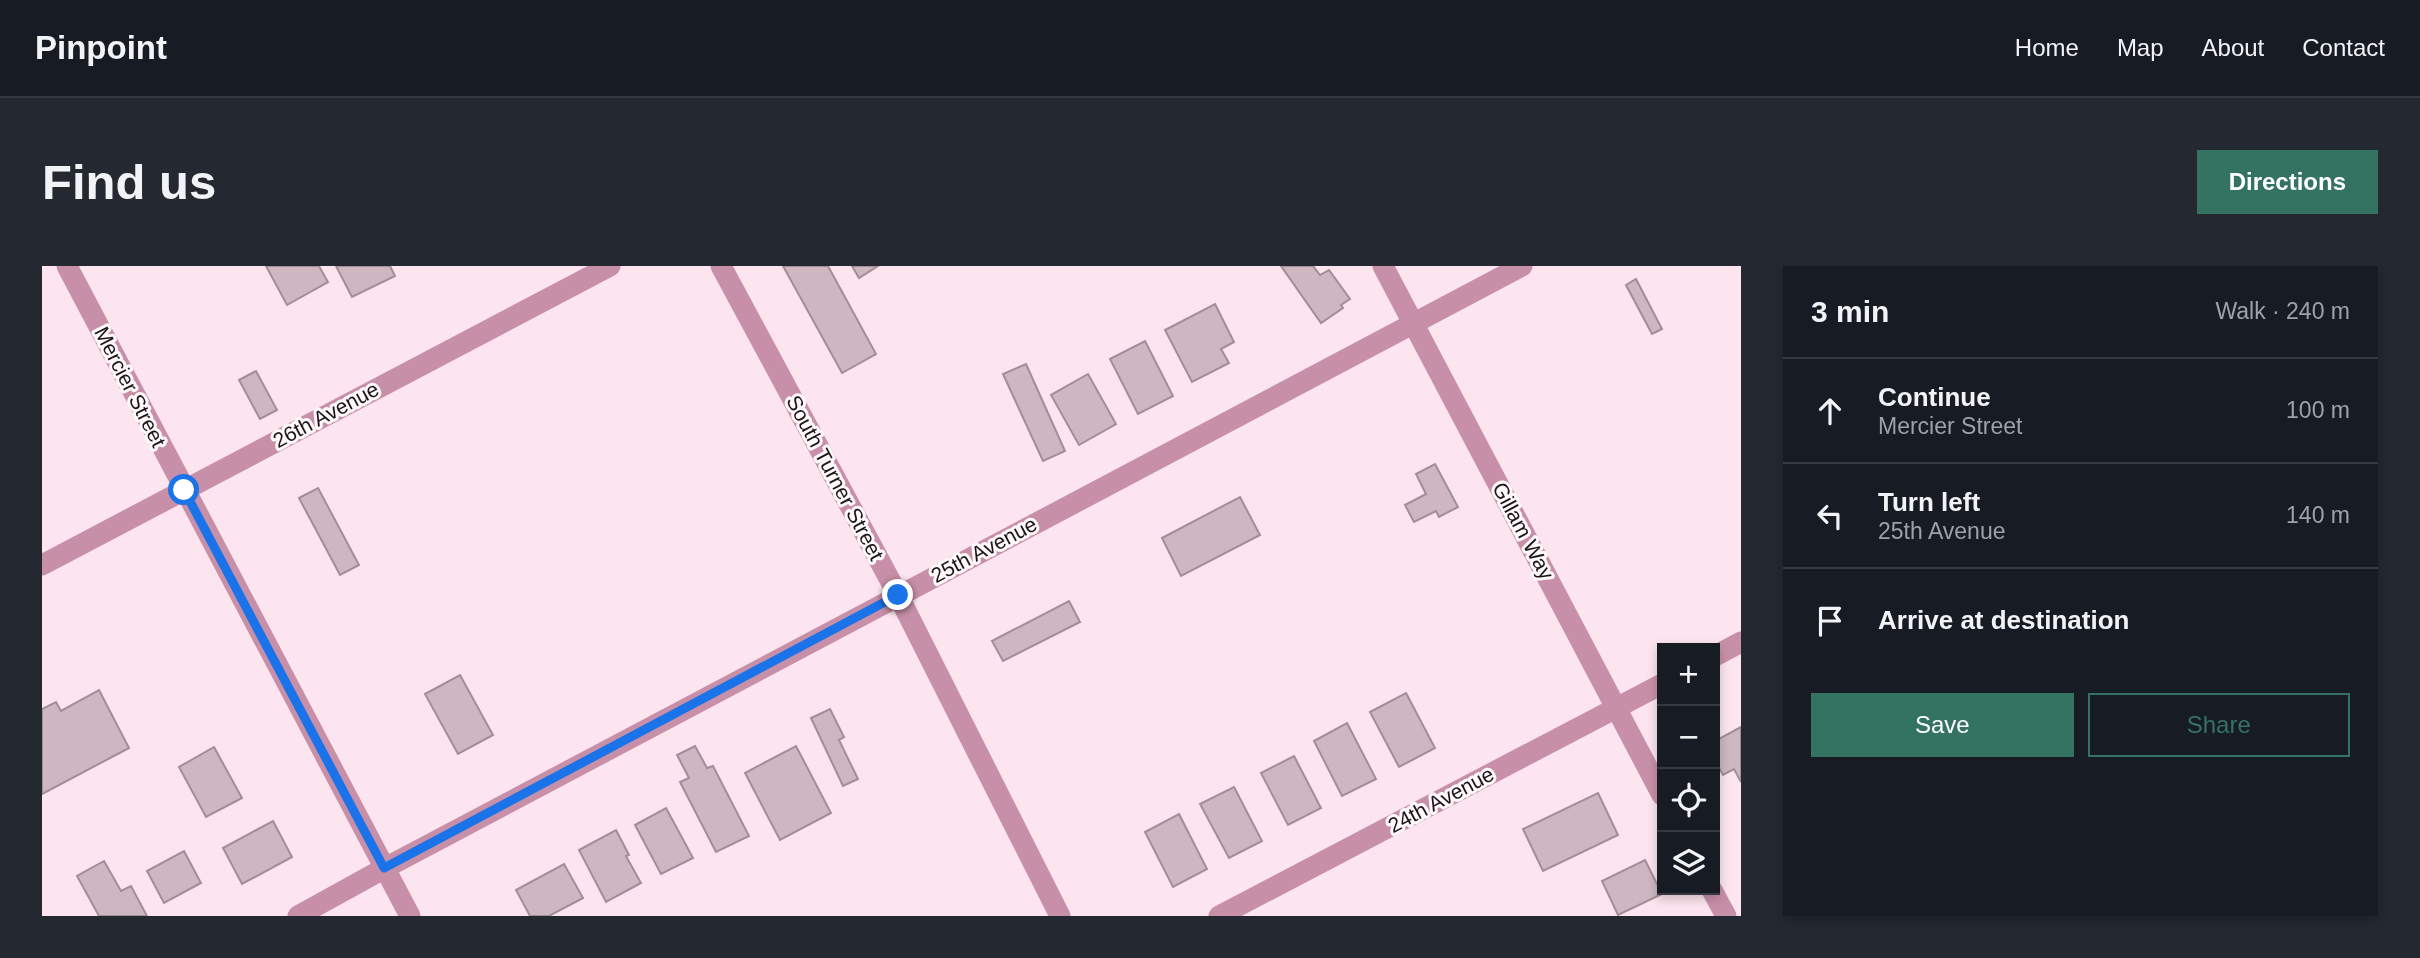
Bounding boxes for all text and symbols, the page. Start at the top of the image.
text: Pinpoint [35,29,167,66]
text: Home [2015,34,2079,61]
text: Map [2117,34,2164,61]
text: About [2202,34,2264,61]
text: Contact [2302,34,2385,61]
button: Directions [2197,150,2378,214]
text: Find us [42,155,216,209]
text: 3 min [1811,295,1889,328]
text: Walk · 240 m [2215,298,2350,324]
street label: Mercier Street [90,323,171,451]
street label: 26th Avenue [269,377,383,452]
text: Continue [1878,382,1991,412]
street label: South Turner Street [782,391,889,564]
icon: ahead [1811,392,1849,430]
text: 100 m [2286,397,2350,423]
text: Mercier Street [1878,413,2022,439]
route start [168,474,199,505]
street label: Gillam Way [1488,478,1559,584]
text: Turn left [1878,487,1980,517]
icon: left [1811,497,1849,535]
text: 140 m [2286,502,2350,528]
street label: 25th Avenue [927,512,1041,587]
text: 25th Avenue [1878,518,2005,544]
route end [882,579,913,610]
icon: arrive [1811,602,1849,640]
text: Arrive at destination [1878,605,2129,635]
map controls [1657,643,1720,895]
button: + [1657,643,1720,706]
button: Save [1811,693,2074,757]
button: Share [2088,693,2350,757]
button: − [1657,706,1720,769]
street label: 24th Avenue [1384,762,1498,837]
button: locate [1657,769,1720,832]
button: layers [1657,832,1720,895]

